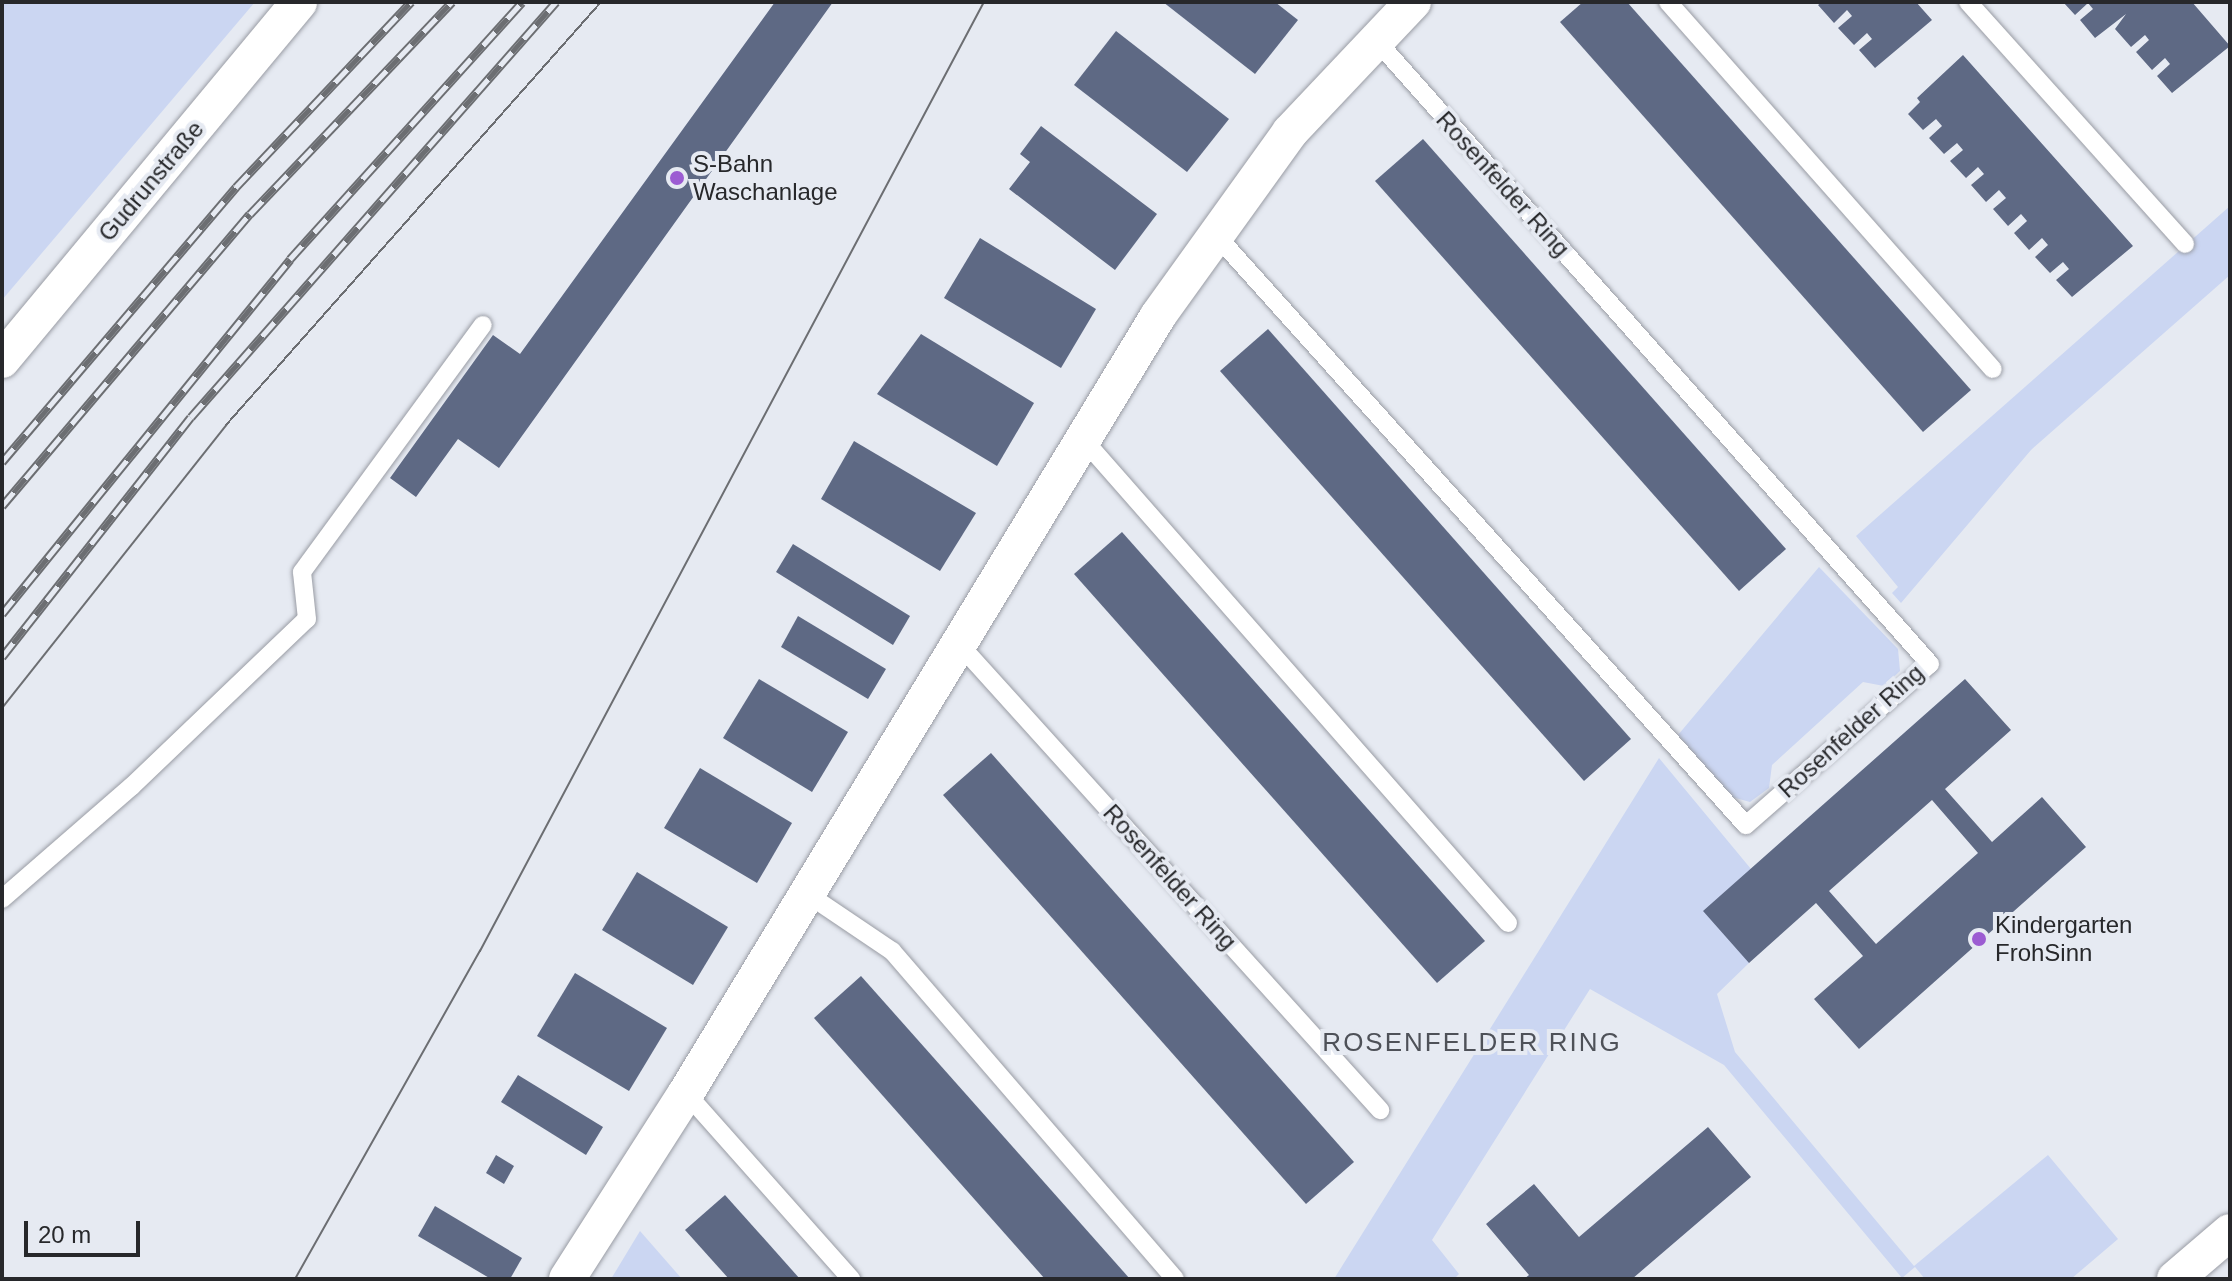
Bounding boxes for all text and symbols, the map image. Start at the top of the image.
street label: Rosenfelder Ring [1430,105,1576,263]
street label: Gudrunstraße [92,115,210,247]
place label: S-Bahn Waschanlage [693,150,838,206]
marker: S-Bahn Waschanlage [668,169,686,187]
street label: Rosenfelder Ring [1772,658,1930,804]
street label: Rosenfelder Ring [1097,798,1243,956]
place label: Kindergarten FrohSinn [1995,911,2132,967]
marker: Kindergarten FrohSinn [1970,930,1988,948]
district label: ROSENFELDER RING [1322,1027,1622,1059]
scale bar [28,1205,144,1255]
text: 20 m [38,1221,91,1248]

